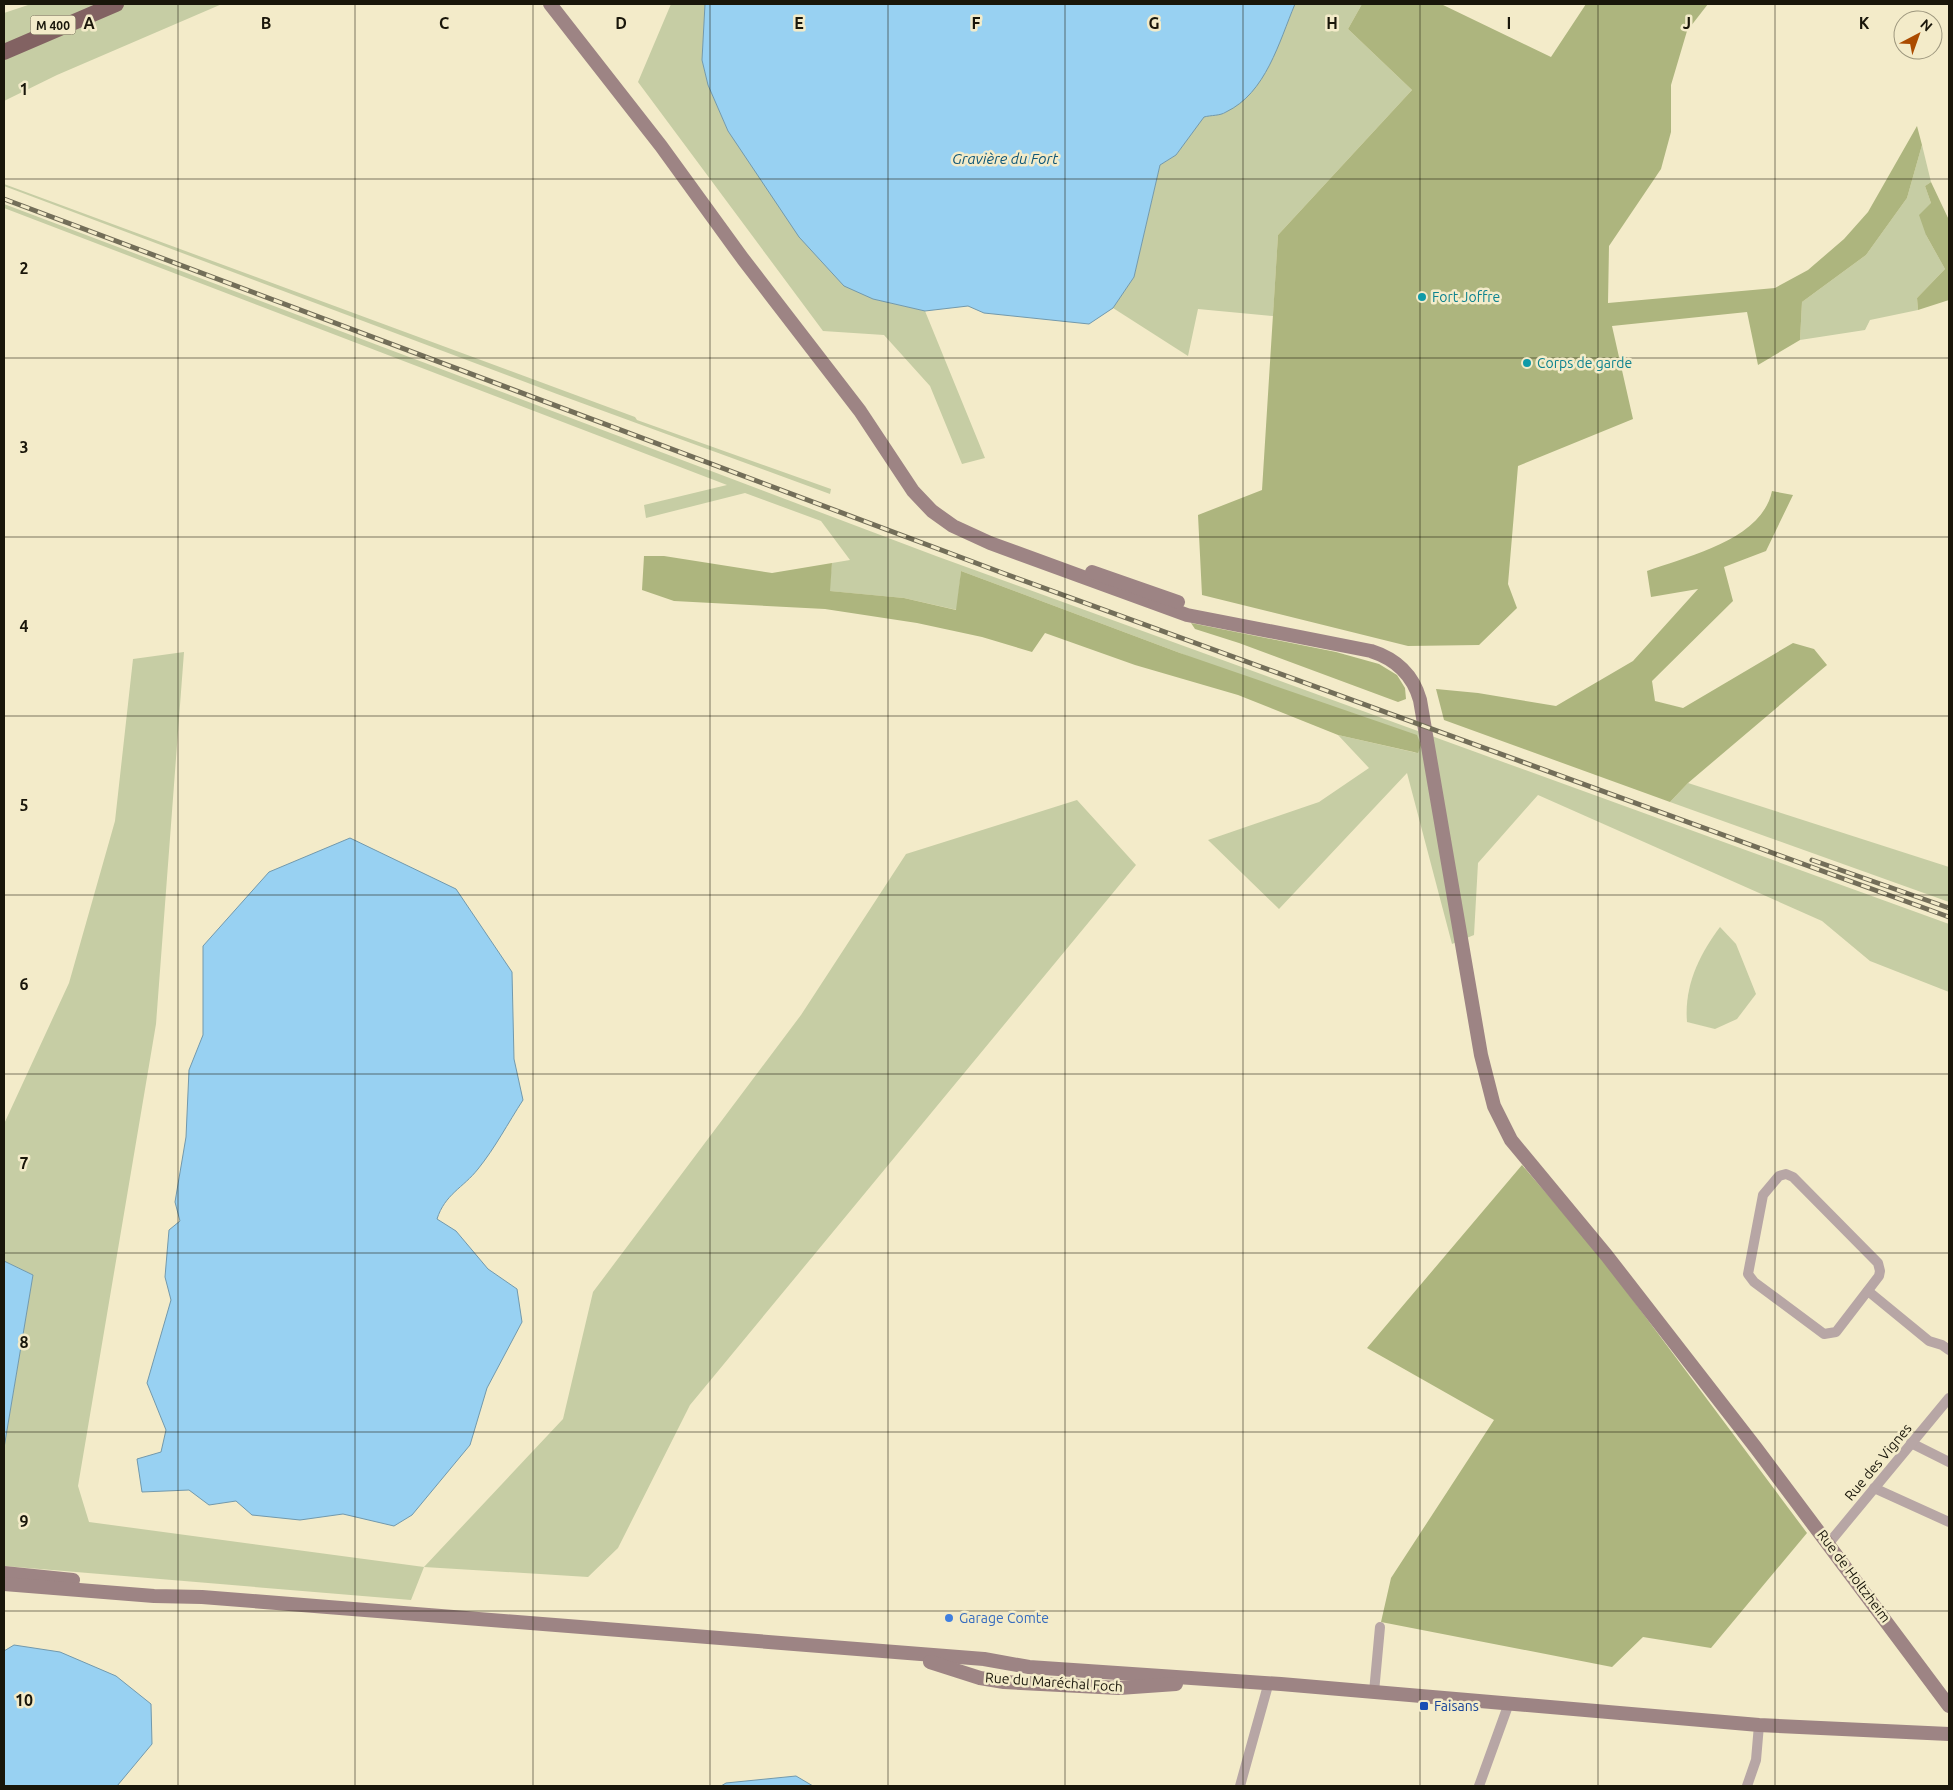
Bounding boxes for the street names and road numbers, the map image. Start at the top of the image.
road number: M 400 [30,16,76,34]
street label: Rue des Vignes [1841,1420,1915,1504]
street label: Rue de Holtzheim [1814,1527,1894,1625]
street label: Rue du Maréchal Foch [985,1669,1123,1695]

